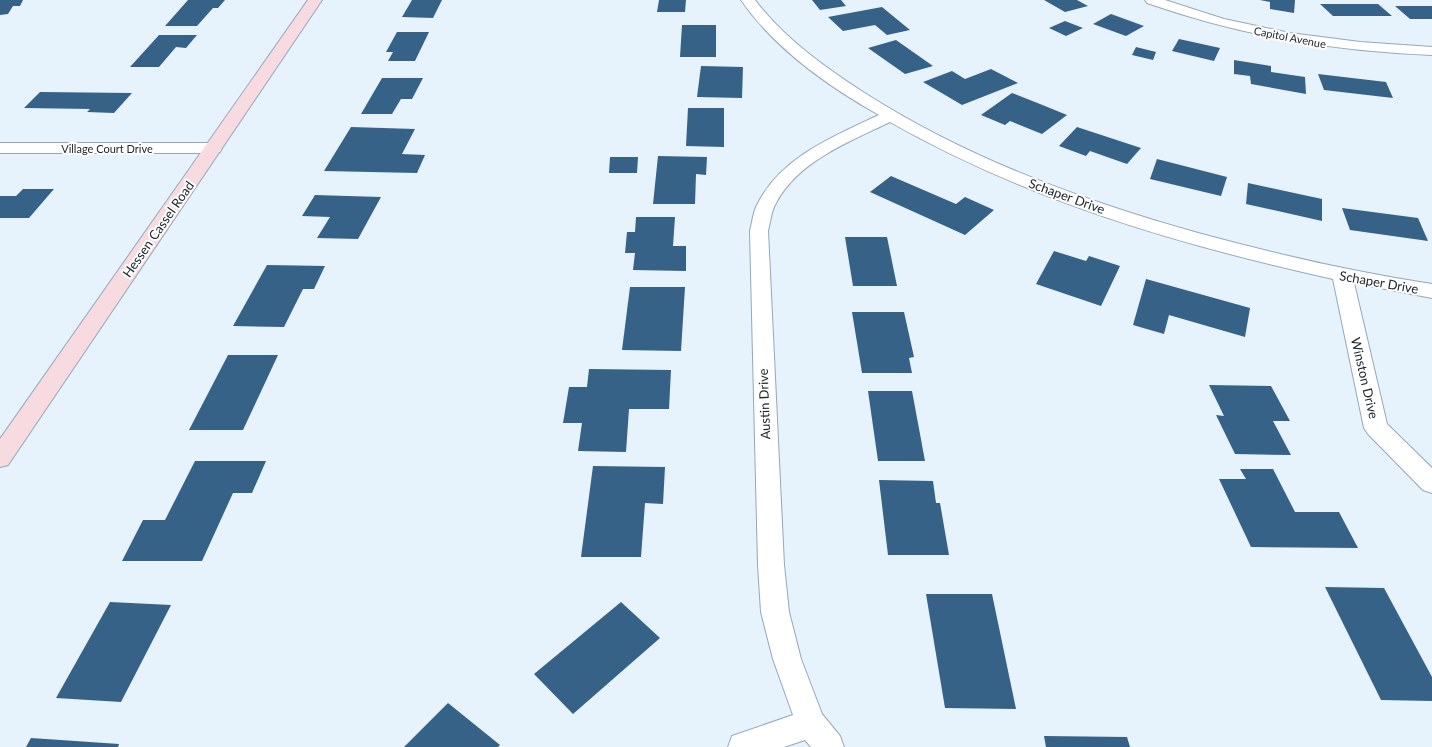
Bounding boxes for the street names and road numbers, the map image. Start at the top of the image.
street label: Capitol Avenue [1253,24,1327,50]
street label: Village Court Drive [61,142,153,155]
street label: Schaper Drive [1027,175,1107,217]
street label: Hessen Cassel Road [119,178,197,280]
street label: Schaper Drive [1338,267,1420,297]
street label: Winston Drive [1348,336,1382,420]
street label: Austin Drive [755,368,773,440]

